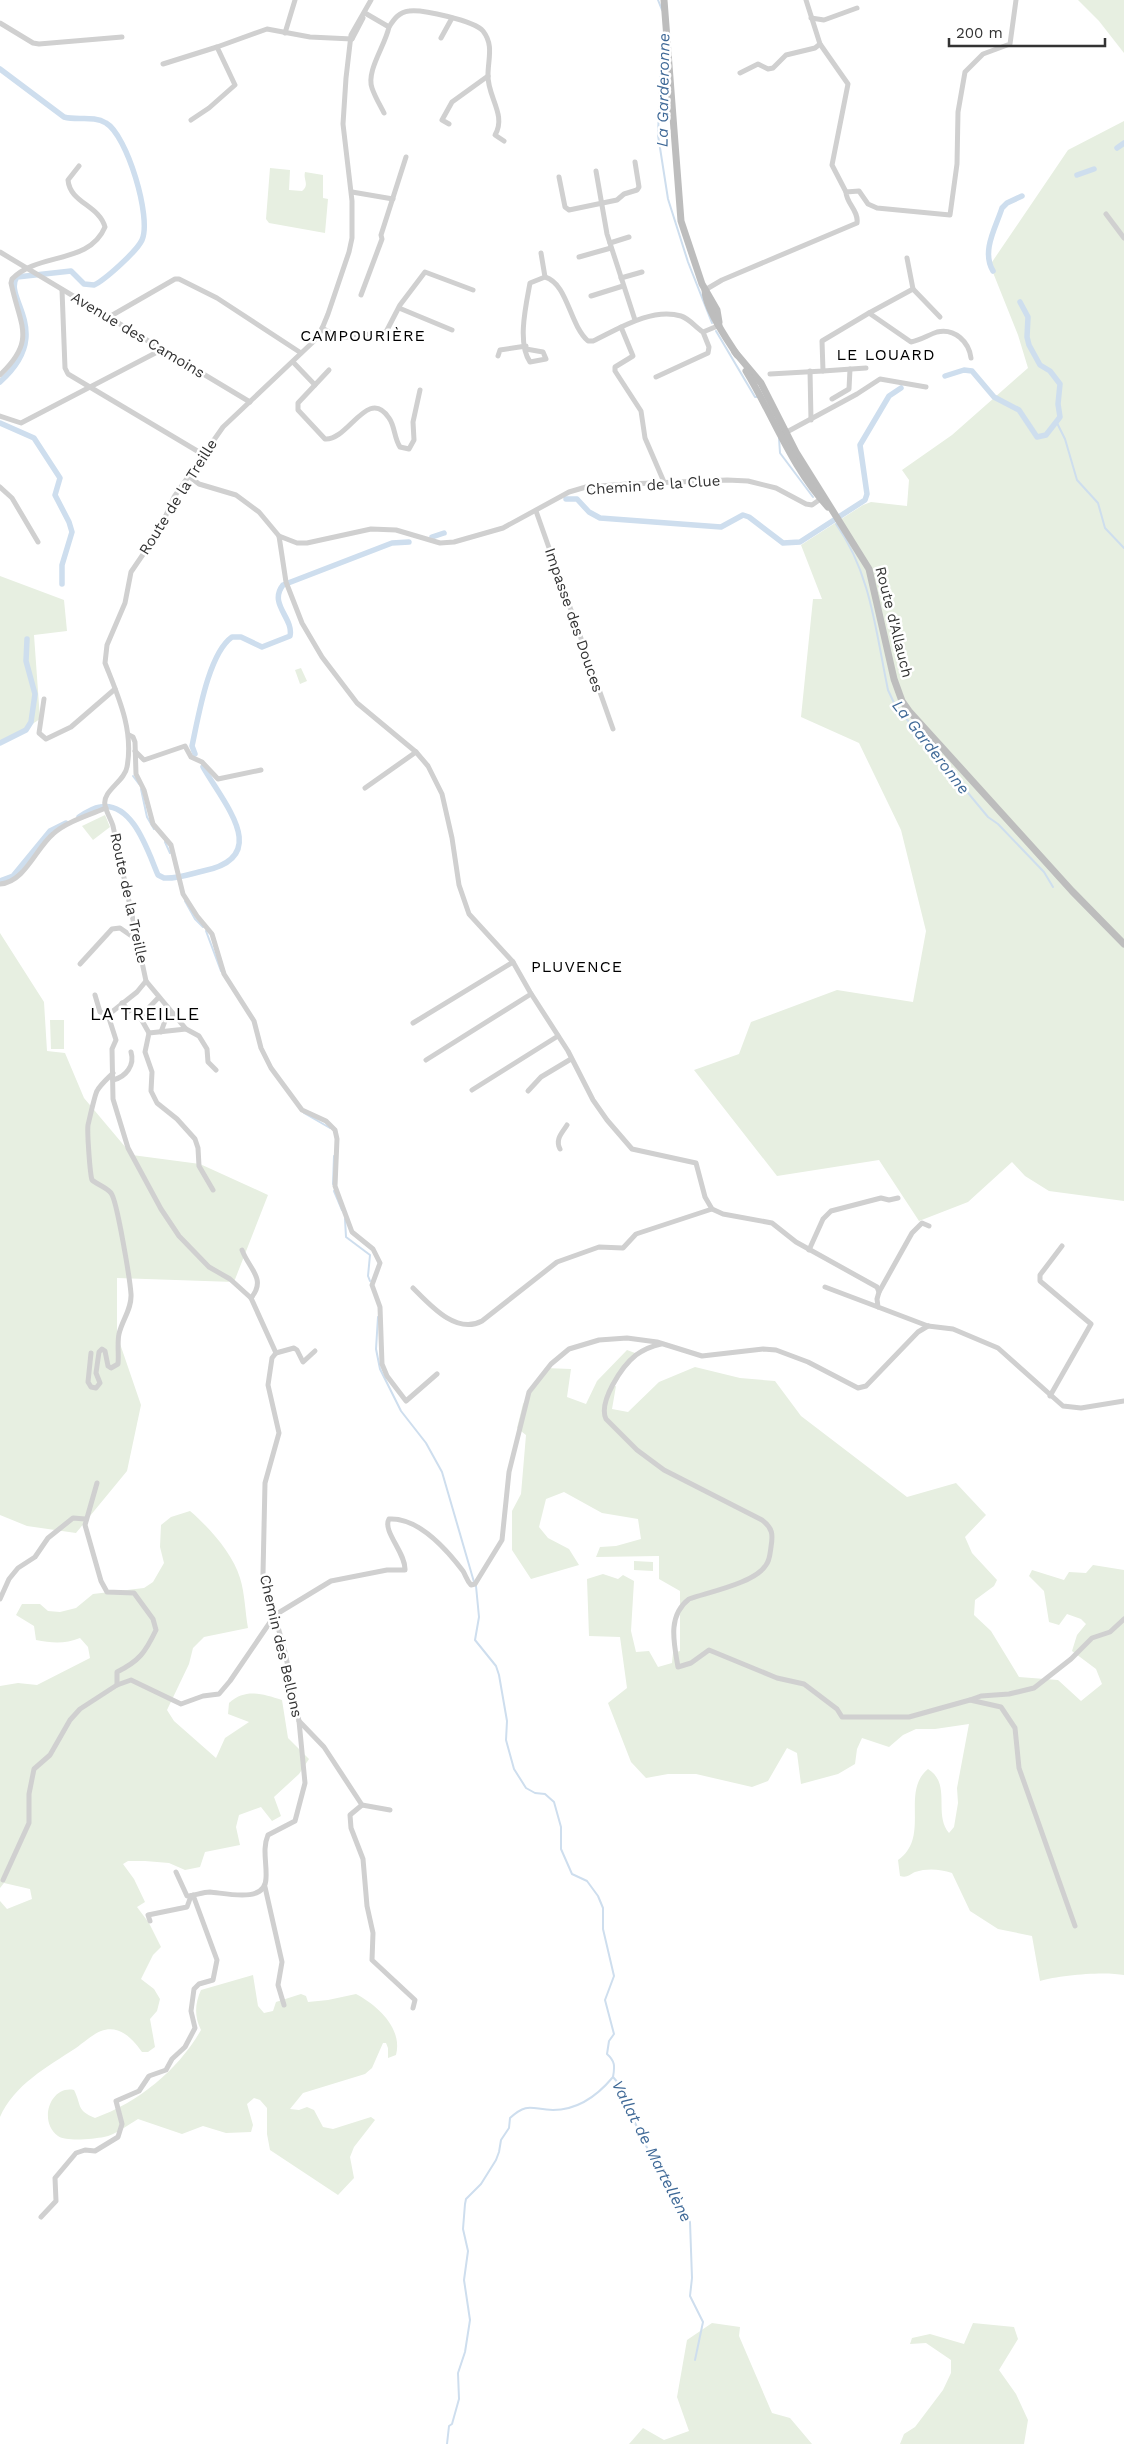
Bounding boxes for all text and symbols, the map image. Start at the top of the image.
scale bar [949,15,1105,47]
text: 200 m [956,24,1003,42]
water label: La Garderonne [653,33,673,147]
street label: Avenue des Camoins [68,288,208,382]
district label: CAMPOURIÈRE [300,326,426,345]
district label: LE LOUARD [836,345,936,364]
street label: Route de la Treille [135,436,221,558]
street label: Chemin de la Clue [585,471,721,499]
street label: Impasse des Douces [541,546,607,695]
street label: Route d'Allauch [871,565,917,679]
water label: La Garderonne [888,696,974,798]
street label: Route de la Treille [106,831,152,965]
district label: PLUVENCE [531,957,623,976]
district label: LA TREILLE [90,1003,200,1024]
street label: Chemin des Bellons [256,1573,306,1719]
water label: Vallat de Martellène [608,2077,696,2225]

